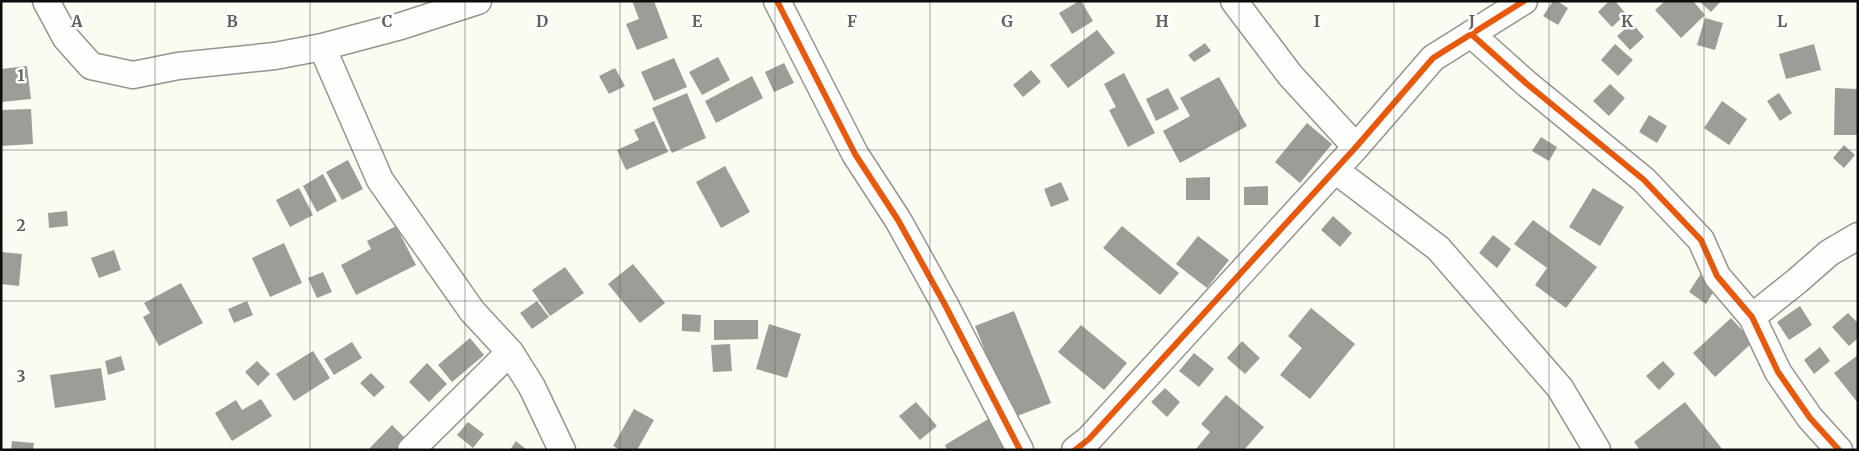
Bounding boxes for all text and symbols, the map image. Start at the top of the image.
text: A [70,11,83,31]
text: B [226,11,238,31]
text: C [382,11,392,31]
text: D [536,11,548,31]
text: E [692,11,703,31]
text: F [847,11,857,31]
text: G [1001,11,1013,31]
text: H [1155,11,1169,31]
text: I [1314,11,1320,31]
text: J [1468,11,1475,31]
text: K [1621,11,1633,31]
text: L [1777,11,1787,31]
text: 1 [17,65,25,85]
text: 2 [16,215,26,235]
text: 3 [16,366,26,386]

